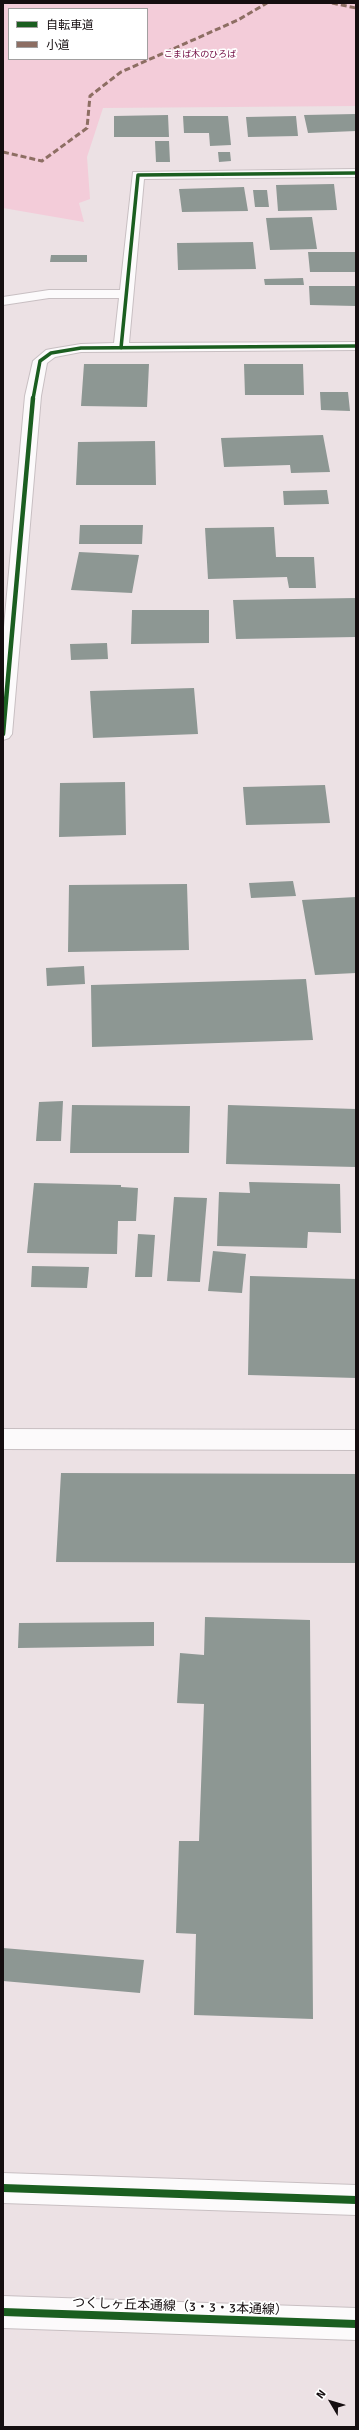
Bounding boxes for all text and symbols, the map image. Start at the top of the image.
legend [8,8,148,60]
text: 自転車道 [46,18,94,33]
text: 小道 [46,38,70,53]
park label: こまば木のひろば [164,50,236,60]
street label: つくしヶ丘本通線（3・3・3本通線） [72,2295,288,2319]
north arrow [311,2382,351,2422]
text: N [314,2387,329,2401]

